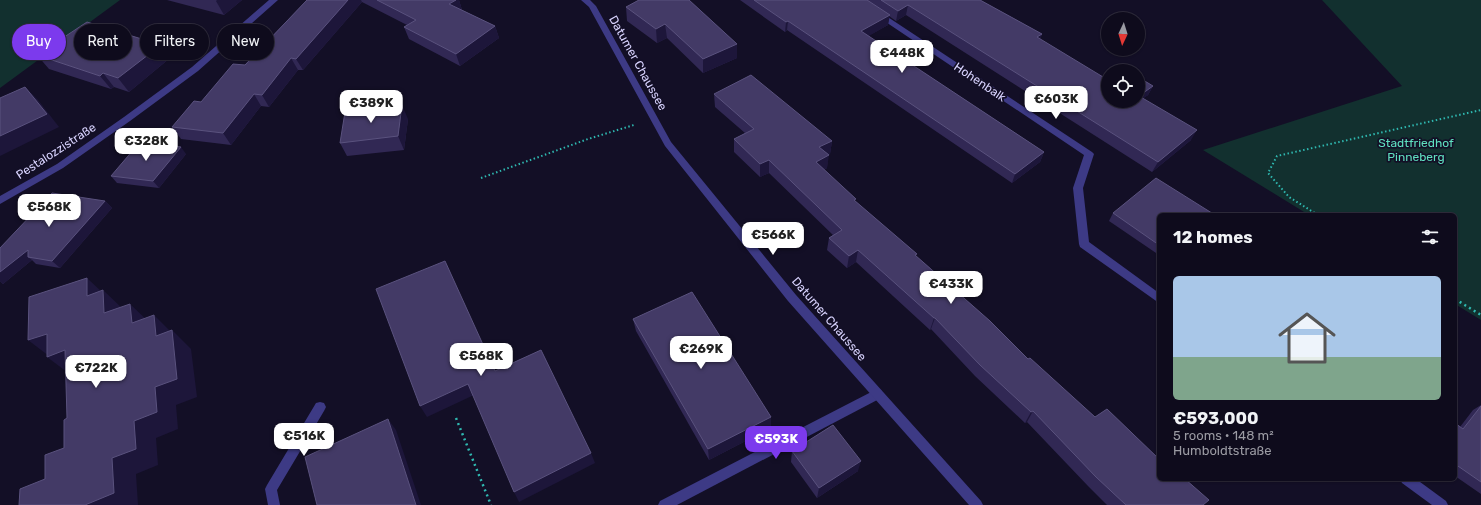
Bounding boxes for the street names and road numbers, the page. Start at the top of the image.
street label: Datumer Chaussee [606,13,670,113]
street label: Hohenbalk [951,60,1009,105]
street label: Pestalozzistraße [13,120,99,182]
street label: Datumer Chaussee [789,274,869,364]

